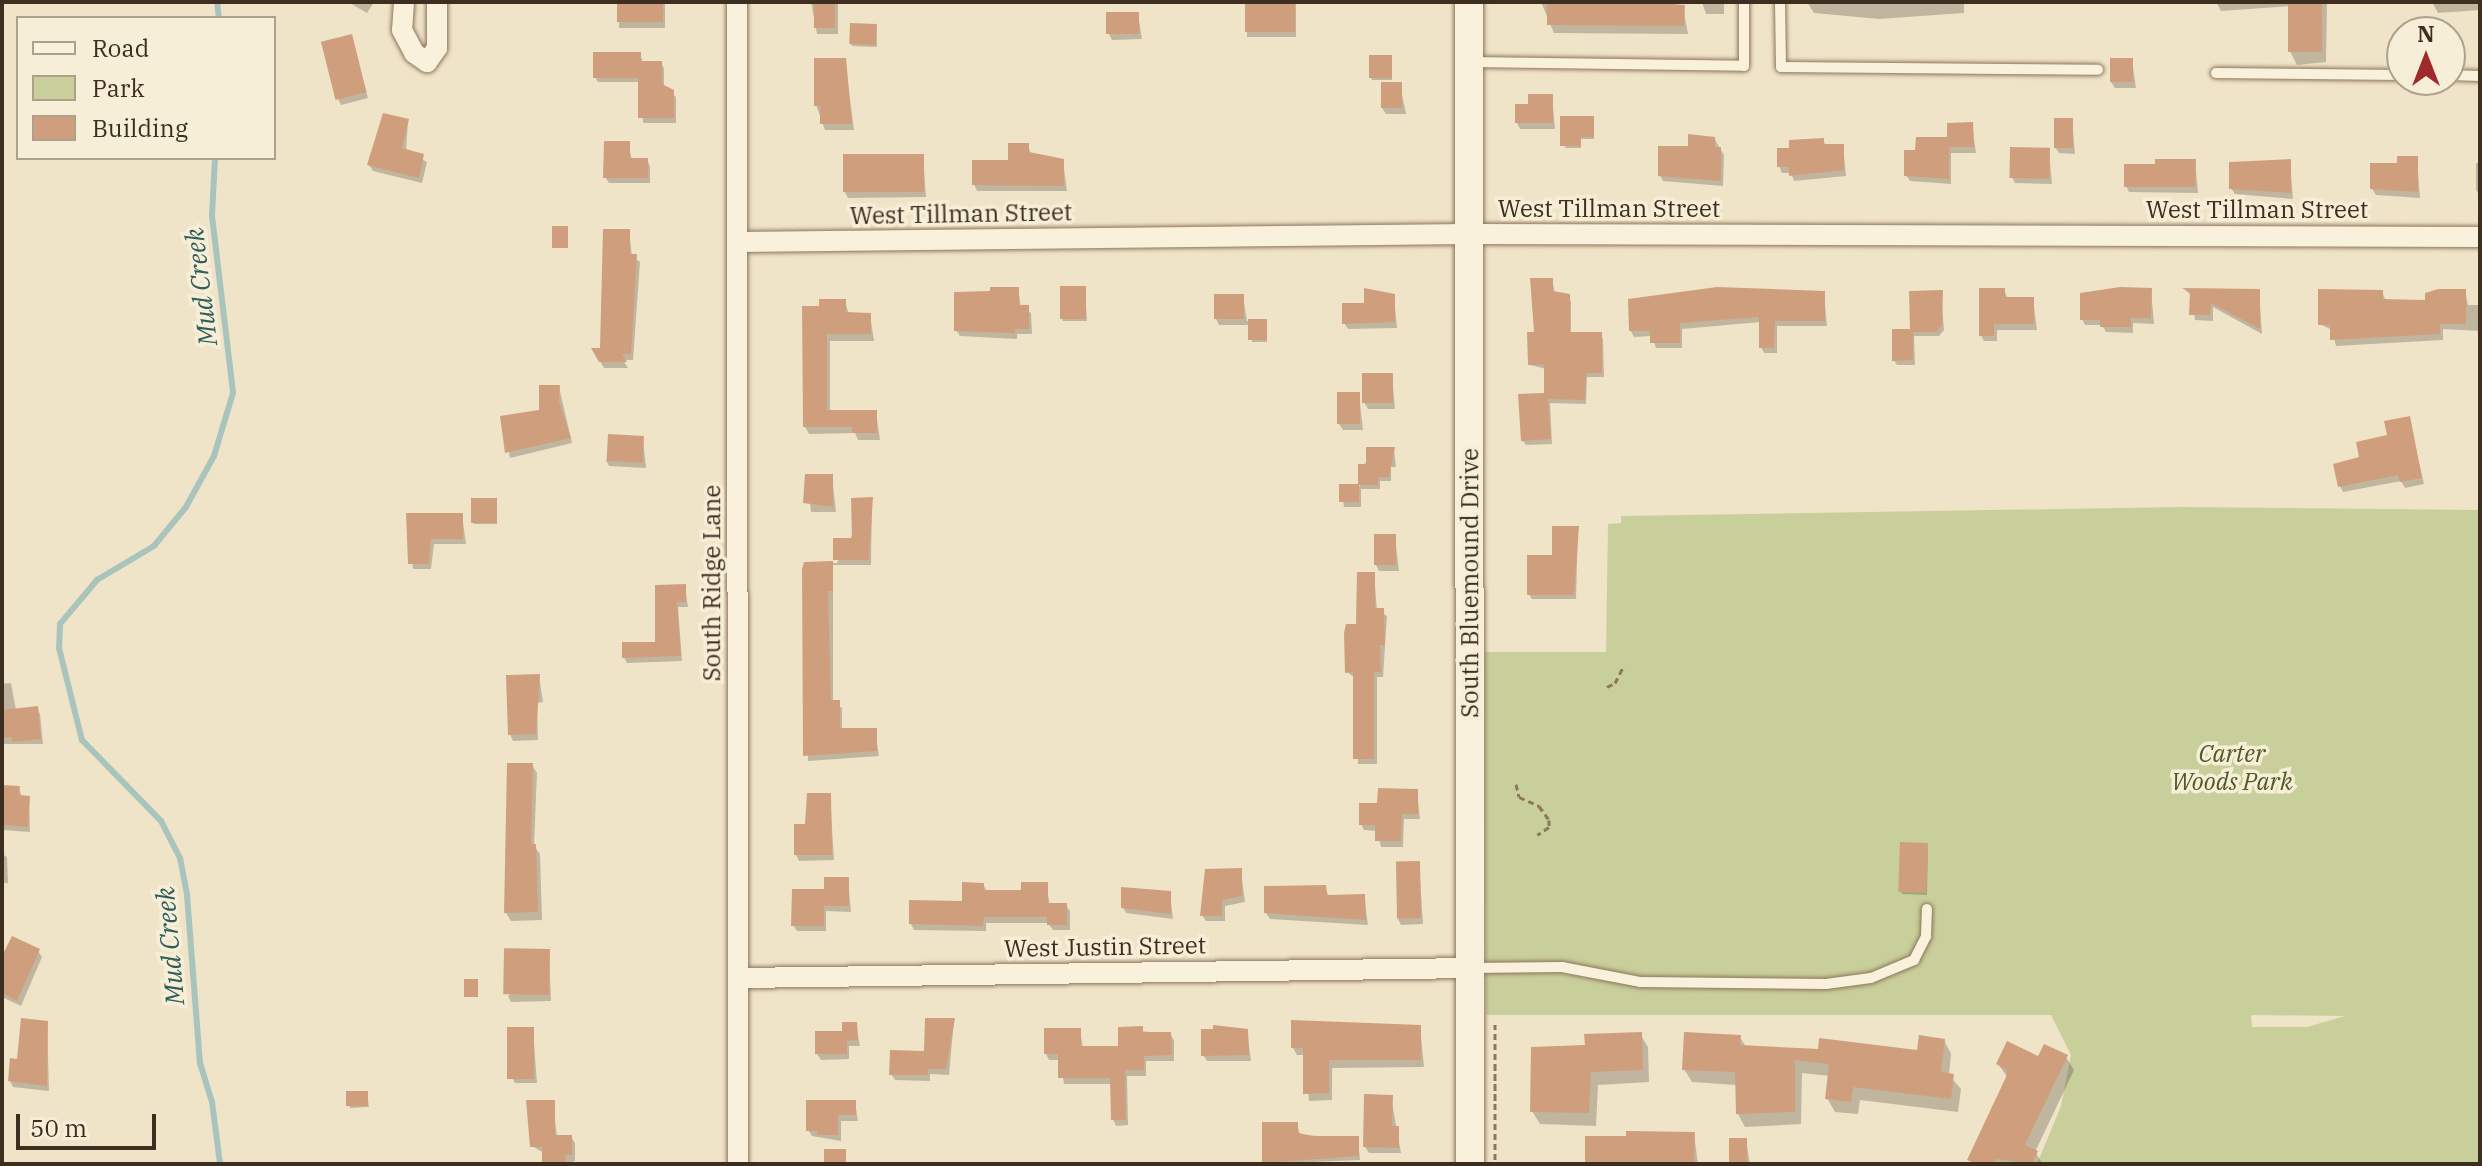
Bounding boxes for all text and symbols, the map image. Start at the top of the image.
legend [16,16,276,160]
north arrow [2386,16,2466,96]
text: N [2417,19,2435,48]
text: Road [92,32,149,64]
text: Park [92,72,144,104]
text: Building [92,112,188,144]
street label: West Tillman Street [1498,195,1720,223]
street label: West Tillman Street [2146,196,2368,224]
street label: West Tillman Street [850,198,1072,230]
water label: Mud Creek [178,226,224,348]
street label: South Bluemound Drive [1456,448,1484,718]
street label: South Ridge Lane [698,485,726,681]
park label: Carter Woods Park [2171,740,2293,796]
water label: Mud Creek [149,886,191,1006]
street label: West Justin Street [1004,931,1206,963]
scale bar [20,1098,160,1148]
text: 50 m [30,1112,87,1144]

